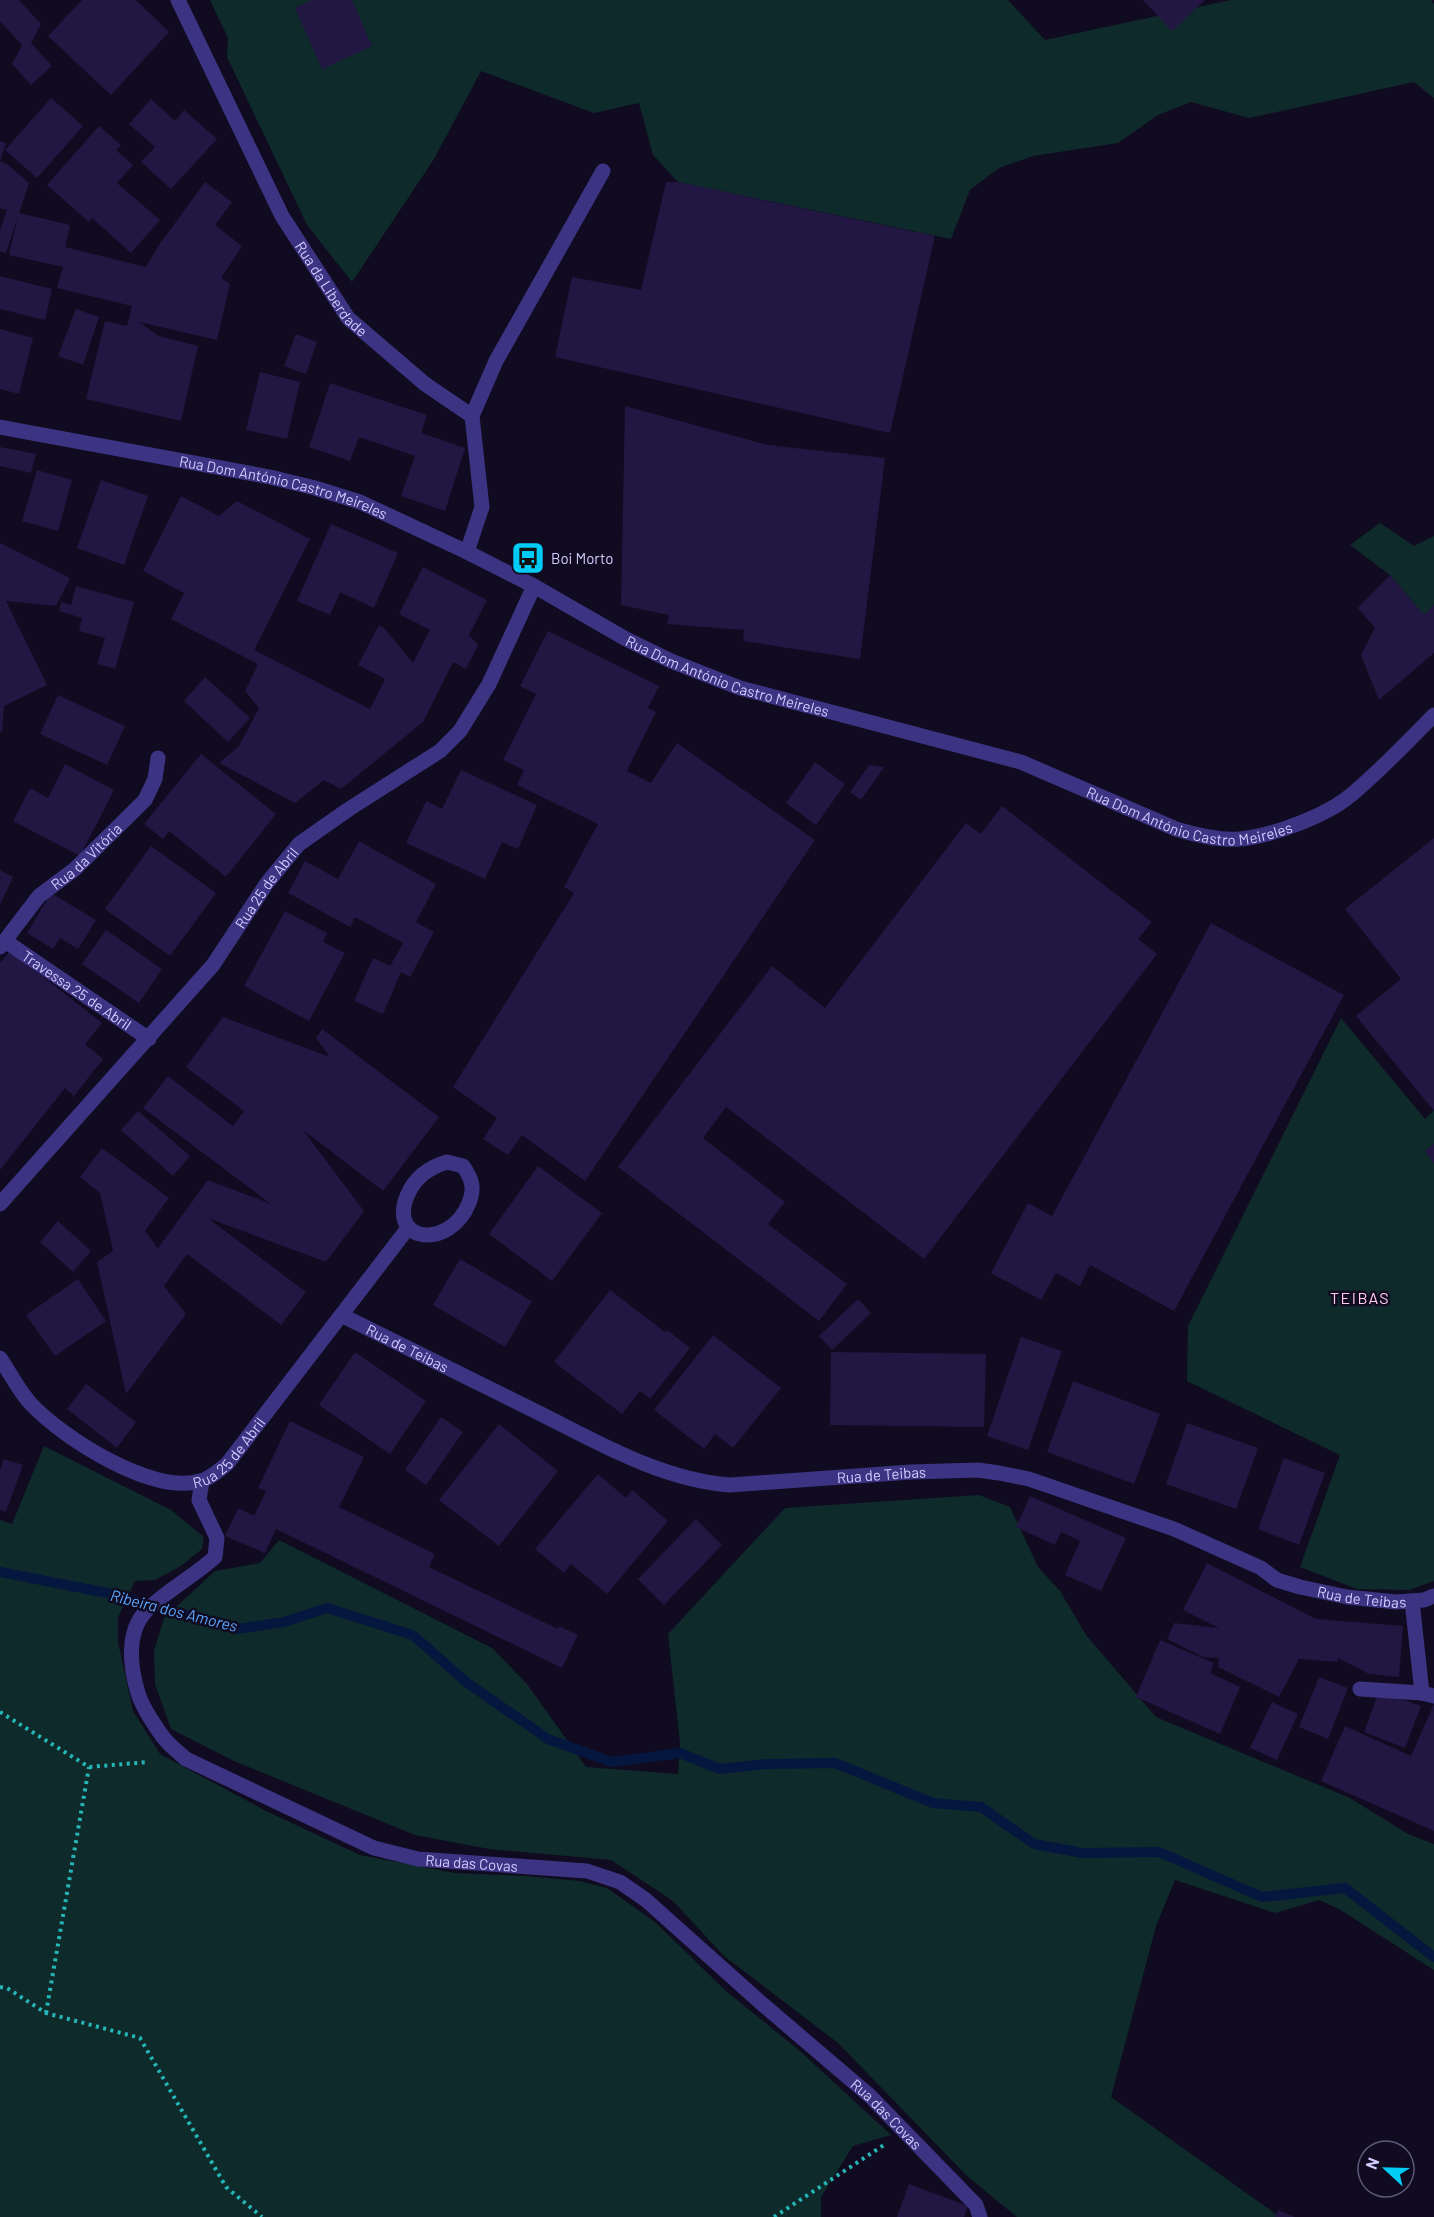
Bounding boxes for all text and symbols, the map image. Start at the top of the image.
street label: Rua da Liberdade [292,238,371,340]
street label: Rua Dom António Castro Meireles [178,451,390,523]
bus stop icon: Boi Morto [510,540,546,576]
place label: Boi Morto [551,549,613,567]
street label: Rua Dom António Castro Meireles [623,631,831,720]
street label: Rua Dom António Castro Meireles [1084,782,1294,848]
street label: Rua da Vitória [47,819,125,893]
street label: Rua 25 de Abril [231,844,302,932]
street label: Travessa 25 de Abril [19,946,135,1034]
district label: TEIBAS [1330,1288,1390,1307]
street label: Rua de Teibas [363,1320,452,1376]
street label: Rua 25 de Abril [191,1414,269,1491]
street label: Rua de Teibas [836,1463,926,1486]
street label: Rua de Teibas [1316,1582,1407,1611]
water label: Ribeira dos Amores [108,1585,240,1635]
street label: Rua das Covas [425,1851,519,1875]
street label: Rua das Covas [847,2075,926,2153]
north arrow [1356,2139,1416,2199]
text: N [1361,2155,1382,2172]

